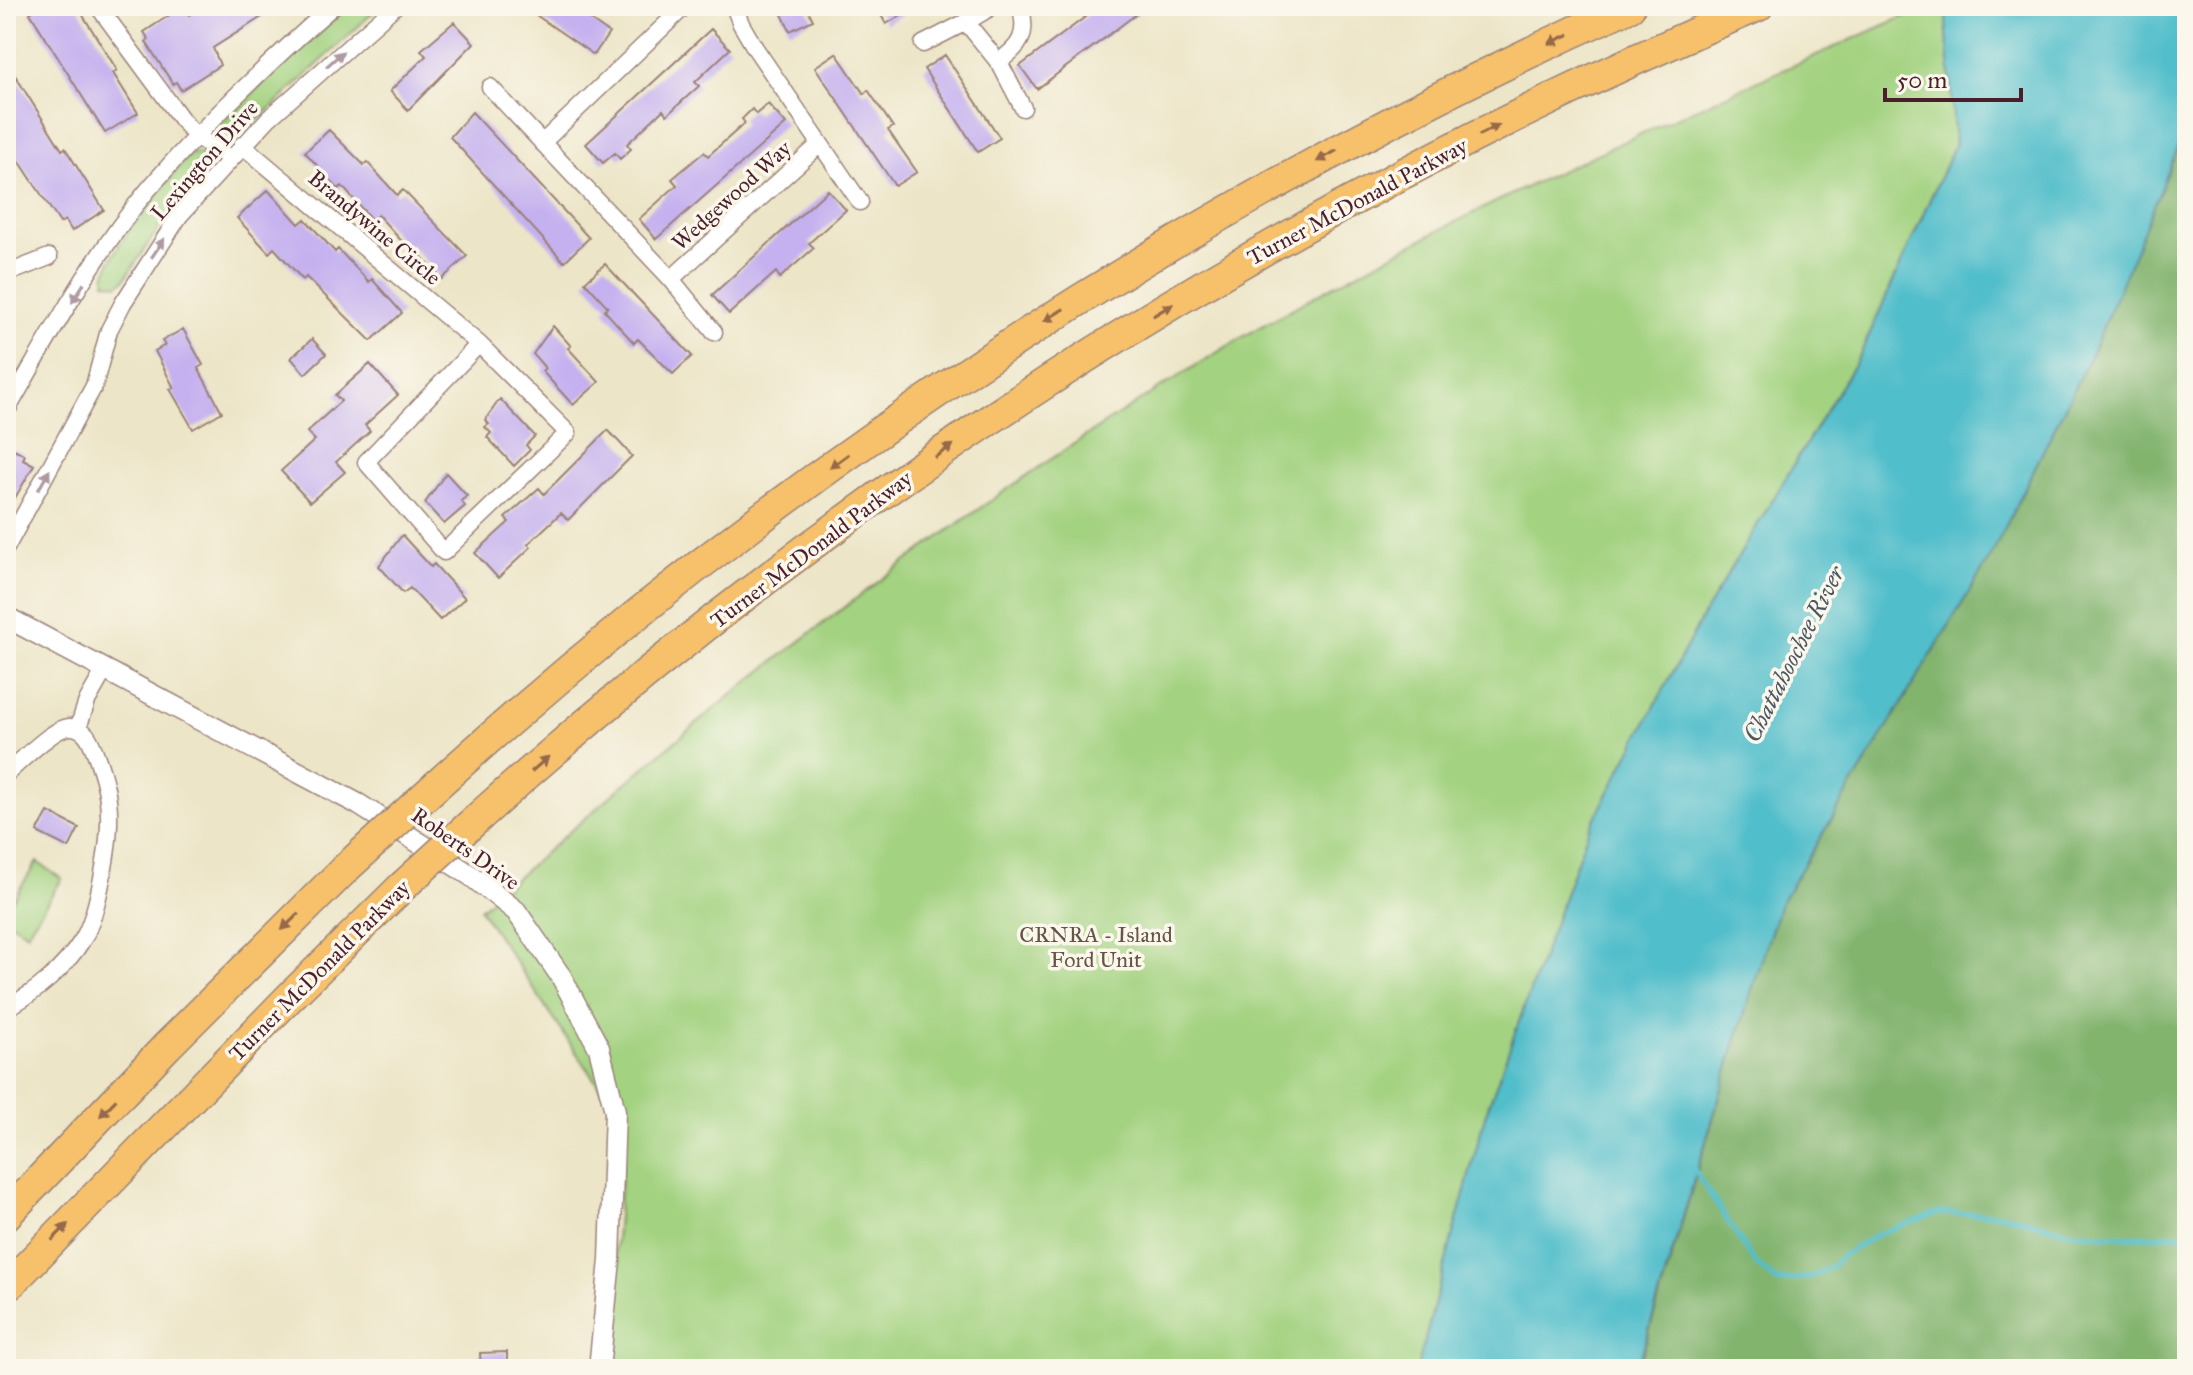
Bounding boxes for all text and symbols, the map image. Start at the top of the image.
one-way arrow [1547,32,1571,46]
one-way arrow [325,51,344,69]
scale bar [1885,52,2021,102]
text: 50 m [1897,65,1947,95]
street label: Lexington Drive [145,95,264,226]
one-way arrow [1477,124,1500,137]
street label: Turner McDonald Parkway [1243,132,1472,271]
street label: Wedgewood Way [666,134,797,256]
one-way arrow [1316,149,1338,163]
street label: Brandywine Circle [303,164,447,291]
one-way arrow [150,238,165,259]
one-way arrow [71,282,85,304]
one-way arrow [1152,303,1174,317]
one-way arrow [1043,308,1065,322]
one-way arrow [934,444,955,459]
one-way arrow [828,453,849,468]
street label: Turner McDonald Parkway [705,464,918,634]
one-way arrow [36,469,50,491]
water label: Chattahoochee River [1737,559,1852,747]
one-way arrow [529,756,549,773]
street label: Roberts Drive [406,801,525,896]
street label: Turner McDonald Parkway [223,874,416,1067]
one-way arrow [281,913,300,931]
park label: CRNRA - Island Ford Unit [1019,921,1173,973]
one-way arrow [99,1098,118,1117]
one-way arrow [50,1223,69,1242]

